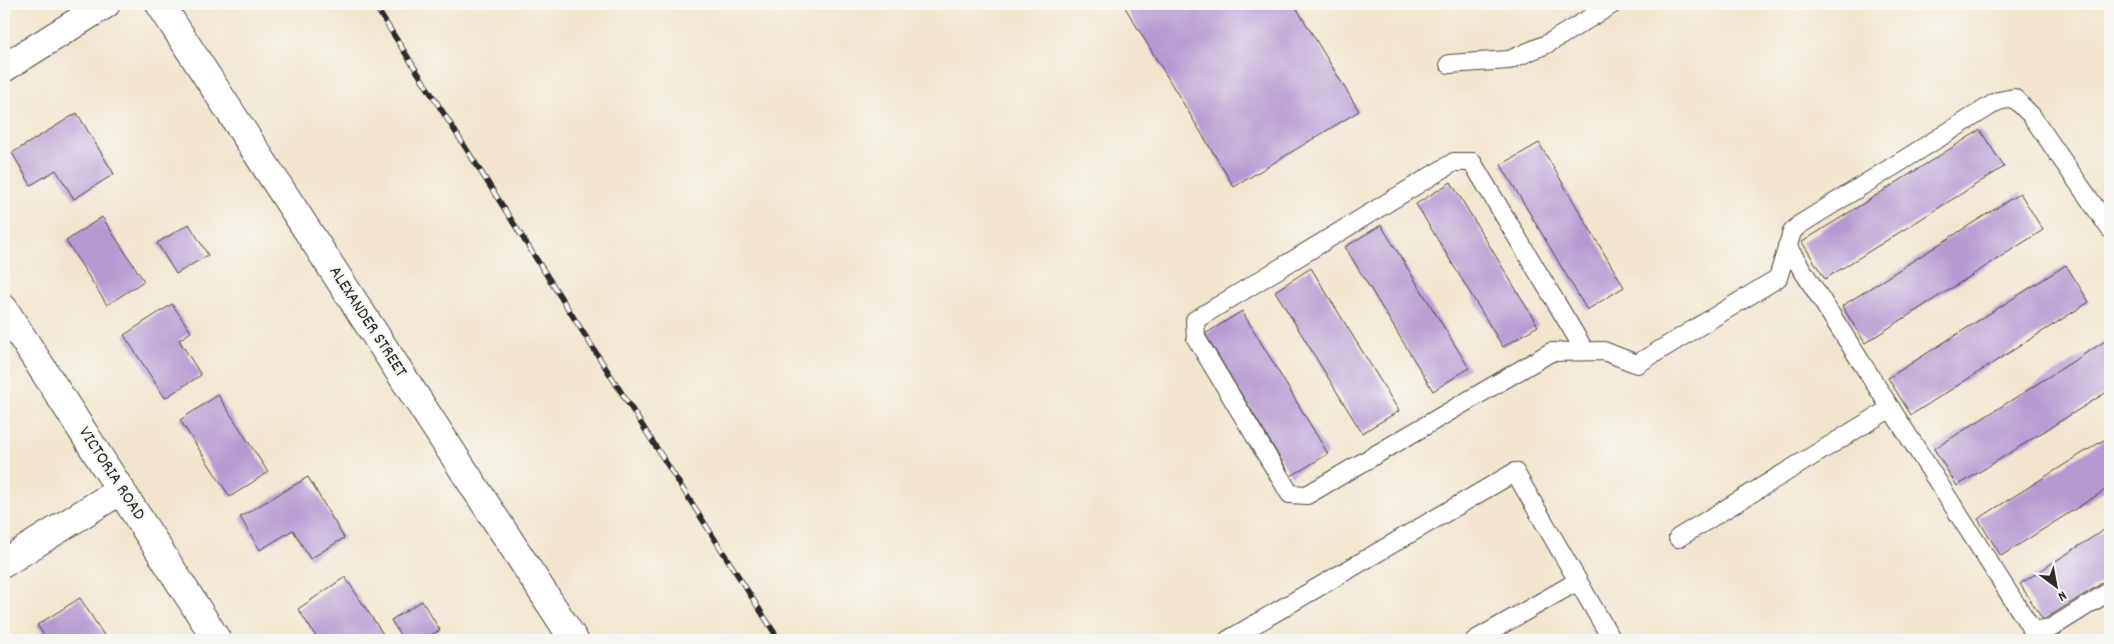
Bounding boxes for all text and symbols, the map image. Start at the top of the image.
street label: ALEXANDER STREET [322,261,412,383]
street label: VICTORIA ROAD [71,422,151,526]
north arrow [2032,562,2082,612]
text: N [2054,585,2070,606]

